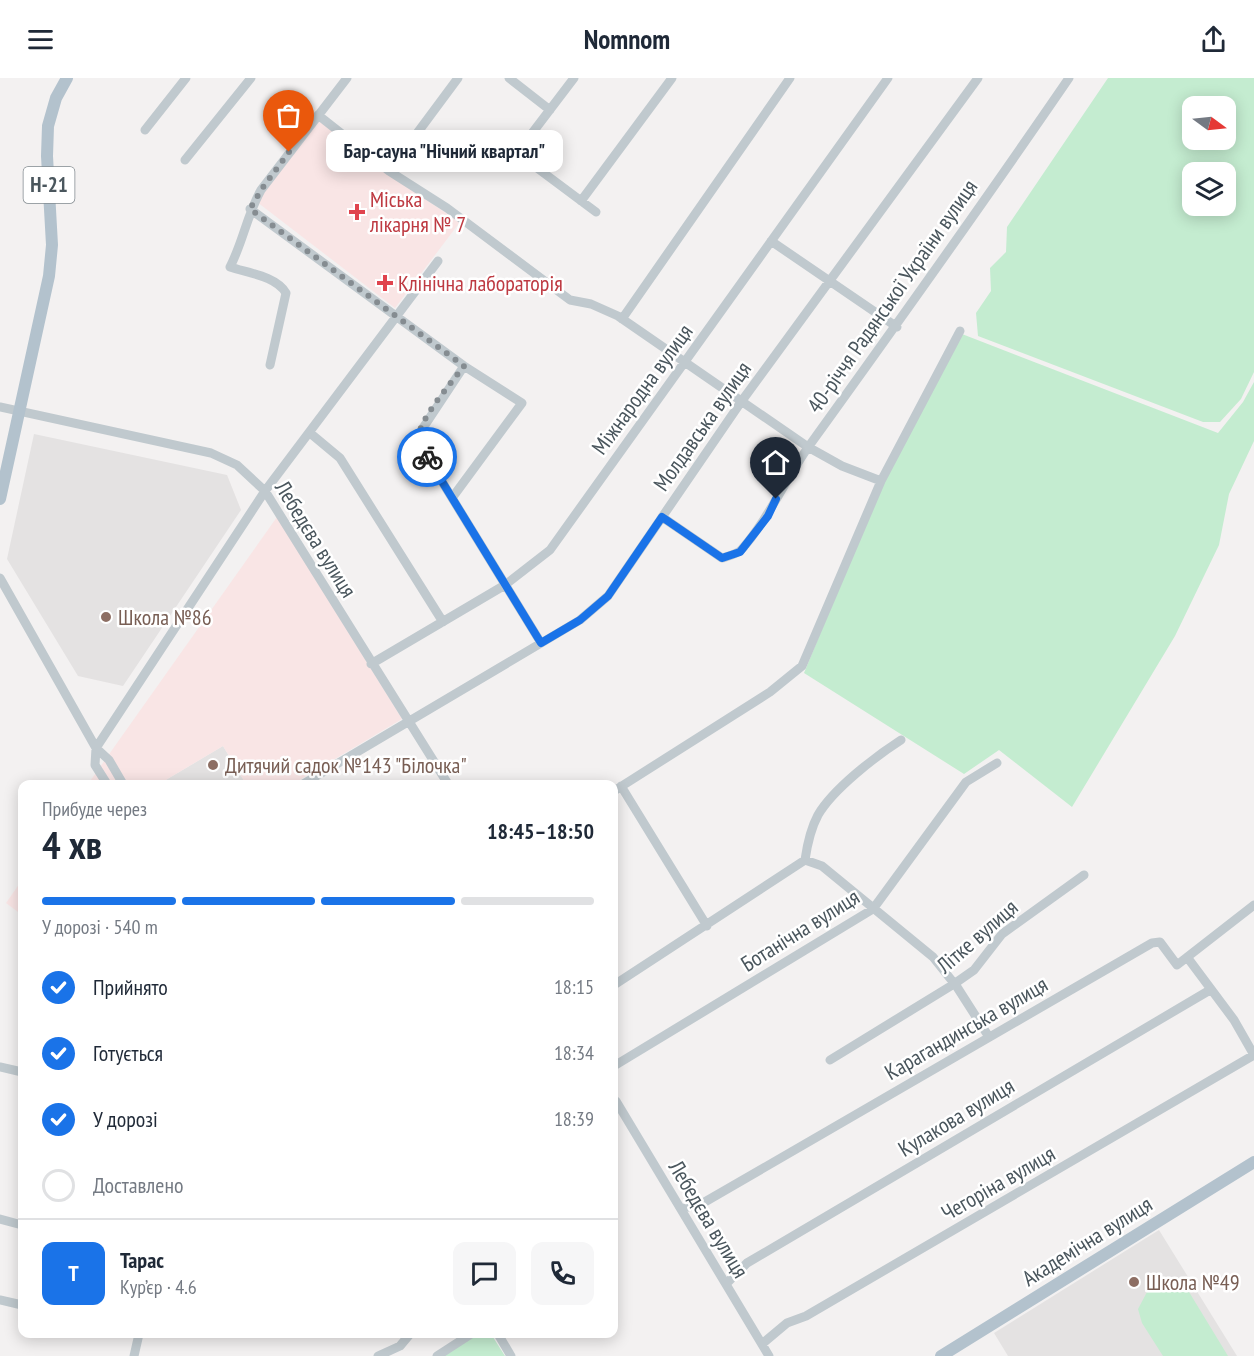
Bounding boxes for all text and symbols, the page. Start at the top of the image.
text: Nomnom [584,22,670,56]
icon: menu [24,23,57,56]
icon: share [1197,23,1230,56]
pin [263,90,314,152]
north arrow [1182,96,1236,150]
map controls [1182,96,1236,216]
icon: bag [272,99,305,132]
callout: Бар-сауна "Нічний квартал" [325,131,562,173]
text: Бар-сауна "Нічний квартал" [344,138,545,164]
button: layers [1182,162,1236,216]
road number: Н-21 [23,167,74,203]
street label: 40-річчя Радянської України вулиця [801,174,983,418]
place label: Міська лікарня № 7 [369,185,466,238]
marker: Міська лікарня № 7 [348,203,366,221]
place label: Клінічна лабораторія [398,269,563,297]
marker: Клінічна лабораторія [376,274,394,292]
street label: Міжнародна вулиця [585,318,699,460]
street label: Молдавська вулиця [647,356,757,496]
courier [397,427,457,487]
pin [750,437,801,499]
icon: bike [411,441,444,474]
icon: home [759,446,792,479]
street label: Лебедєва вулиця [269,475,363,603]
place label: Школа №86 [118,603,212,631]
marker: Школа №86 [99,610,113,624]
place label: Дитячий садок №143 "Білочка" [225,751,467,779]
marker: Дитячий садок №143 "Білочка" [206,758,220,772]
text: Прибуде через [42,796,147,822]
text: 18:45–18:50 [487,817,594,845]
text: 4 хв [42,819,102,870]
street label: Ботанічна вулиця [735,882,865,978]
street label: Літке вулиця [930,893,1023,980]
text: У дорозі · 540 m [42,914,158,940]
street label: Карагандинська вулиця [880,970,1052,1086]
icon: check [42,971,75,1004]
text: Прийнято [93,973,168,1001]
text: 18:15 [554,974,594,1000]
icon: check [42,1037,75,1070]
text: Готується [93,1039,163,1067]
text: 18:34 [554,1040,594,1066]
street label: Кулакова вулиця [893,1071,1019,1163]
icon: check [42,1103,75,1136]
text: У дорозі [93,1105,158,1133]
text: 18:39 [554,1106,594,1132]
street label: Чегоріна вулиця [936,1139,1060,1227]
street label: Лебедєва вулиця [662,1154,755,1283]
text: Доставлено [93,1171,183,1199]
street label: Академічна вулиця [1017,1190,1157,1292]
button: chat [453,1242,516,1305]
button: phone [531,1242,594,1305]
text: Тарас [120,1246,164,1274]
text: Т [68,1259,79,1287]
place label: Школа №49 [1146,1268,1240,1296]
text: Кур’єр · 4.6 [120,1274,197,1300]
marker: Школа №49 [1127,1275,1141,1289]

